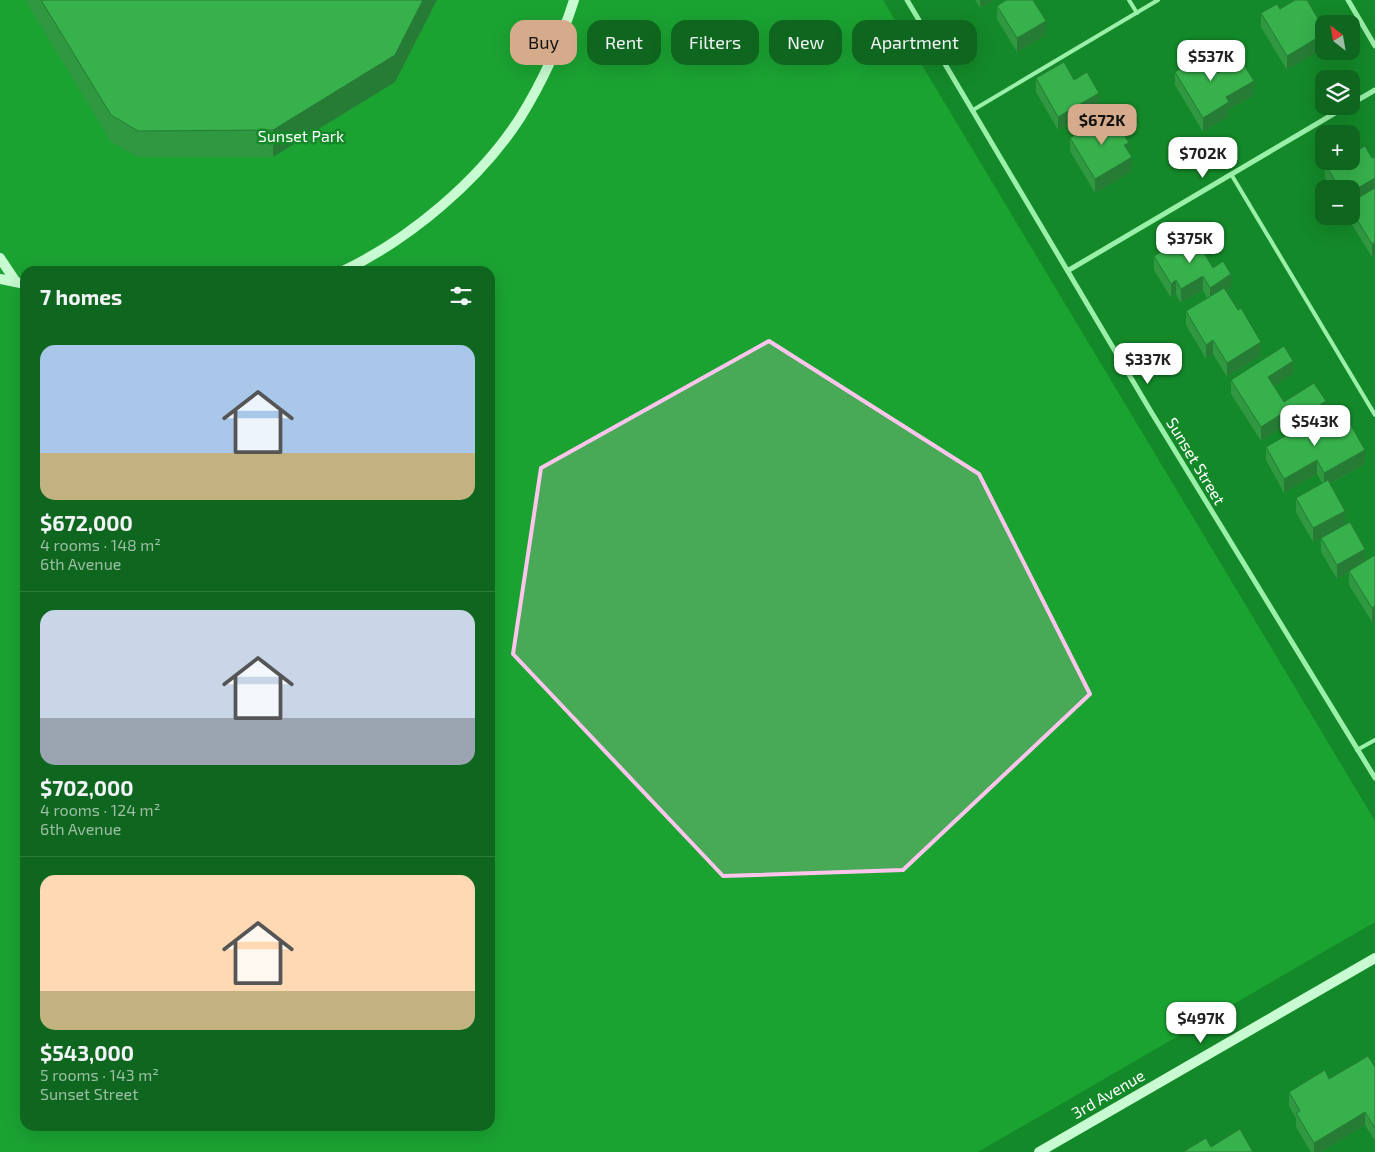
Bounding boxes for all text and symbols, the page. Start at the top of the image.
north arrow [1315,15,1360,60]
map controls [1315,15,1360,225]
chip: Buy [510,20,577,65]
chip: Rent [587,20,661,65]
chip: Filters [671,20,759,65]
chip: New [769,20,842,65]
chip: Apartment [852,20,977,65]
pin: $537K [1176,39,1246,82]
text: $537K [1188,46,1234,65]
button: layers [1315,70,1360,115]
pin: $672K [1067,104,1137,146]
text: $672K [1079,110,1125,129]
button: + [1315,125,1360,170]
park label: Sunset Park [258,126,344,145]
pin: $702K [1168,136,1238,179]
text: $702K [1179,143,1227,162]
button: − [1315,180,1360,225]
pin: $375K [1155,222,1225,264]
text: $375K [1167,228,1213,247]
icon: filters [447,282,475,310]
text: 7 homes [40,284,122,309]
pin: $337K [1113,342,1183,385]
text: $337K [1125,349,1171,368]
icon: home [213,377,303,467]
pin: $543K [1280,404,1350,447]
text: $543K [1291,411,1339,430]
street label: Sunset Street [1163,414,1230,508]
text: $672,000 [40,510,133,535]
text: 4 rooms · 148 m² [40,535,161,554]
text: 6th Avenue [40,554,121,573]
icon: home [213,643,303,733]
text: $702,000 [40,775,134,800]
text: 4 rooms · 124 m² [40,800,160,819]
text: 6th Avenue [40,819,121,838]
icon: home [213,908,303,998]
pin: $497K [1166,1002,1236,1044]
text: $497K [1177,1008,1225,1027]
text: $543,000 [40,1040,134,1065]
text: 5 rooms · 143 m² [40,1065,159,1084]
street label: 3rd Avenue [1068,1065,1148,1122]
text: Sunset Street [40,1084,138,1103]

